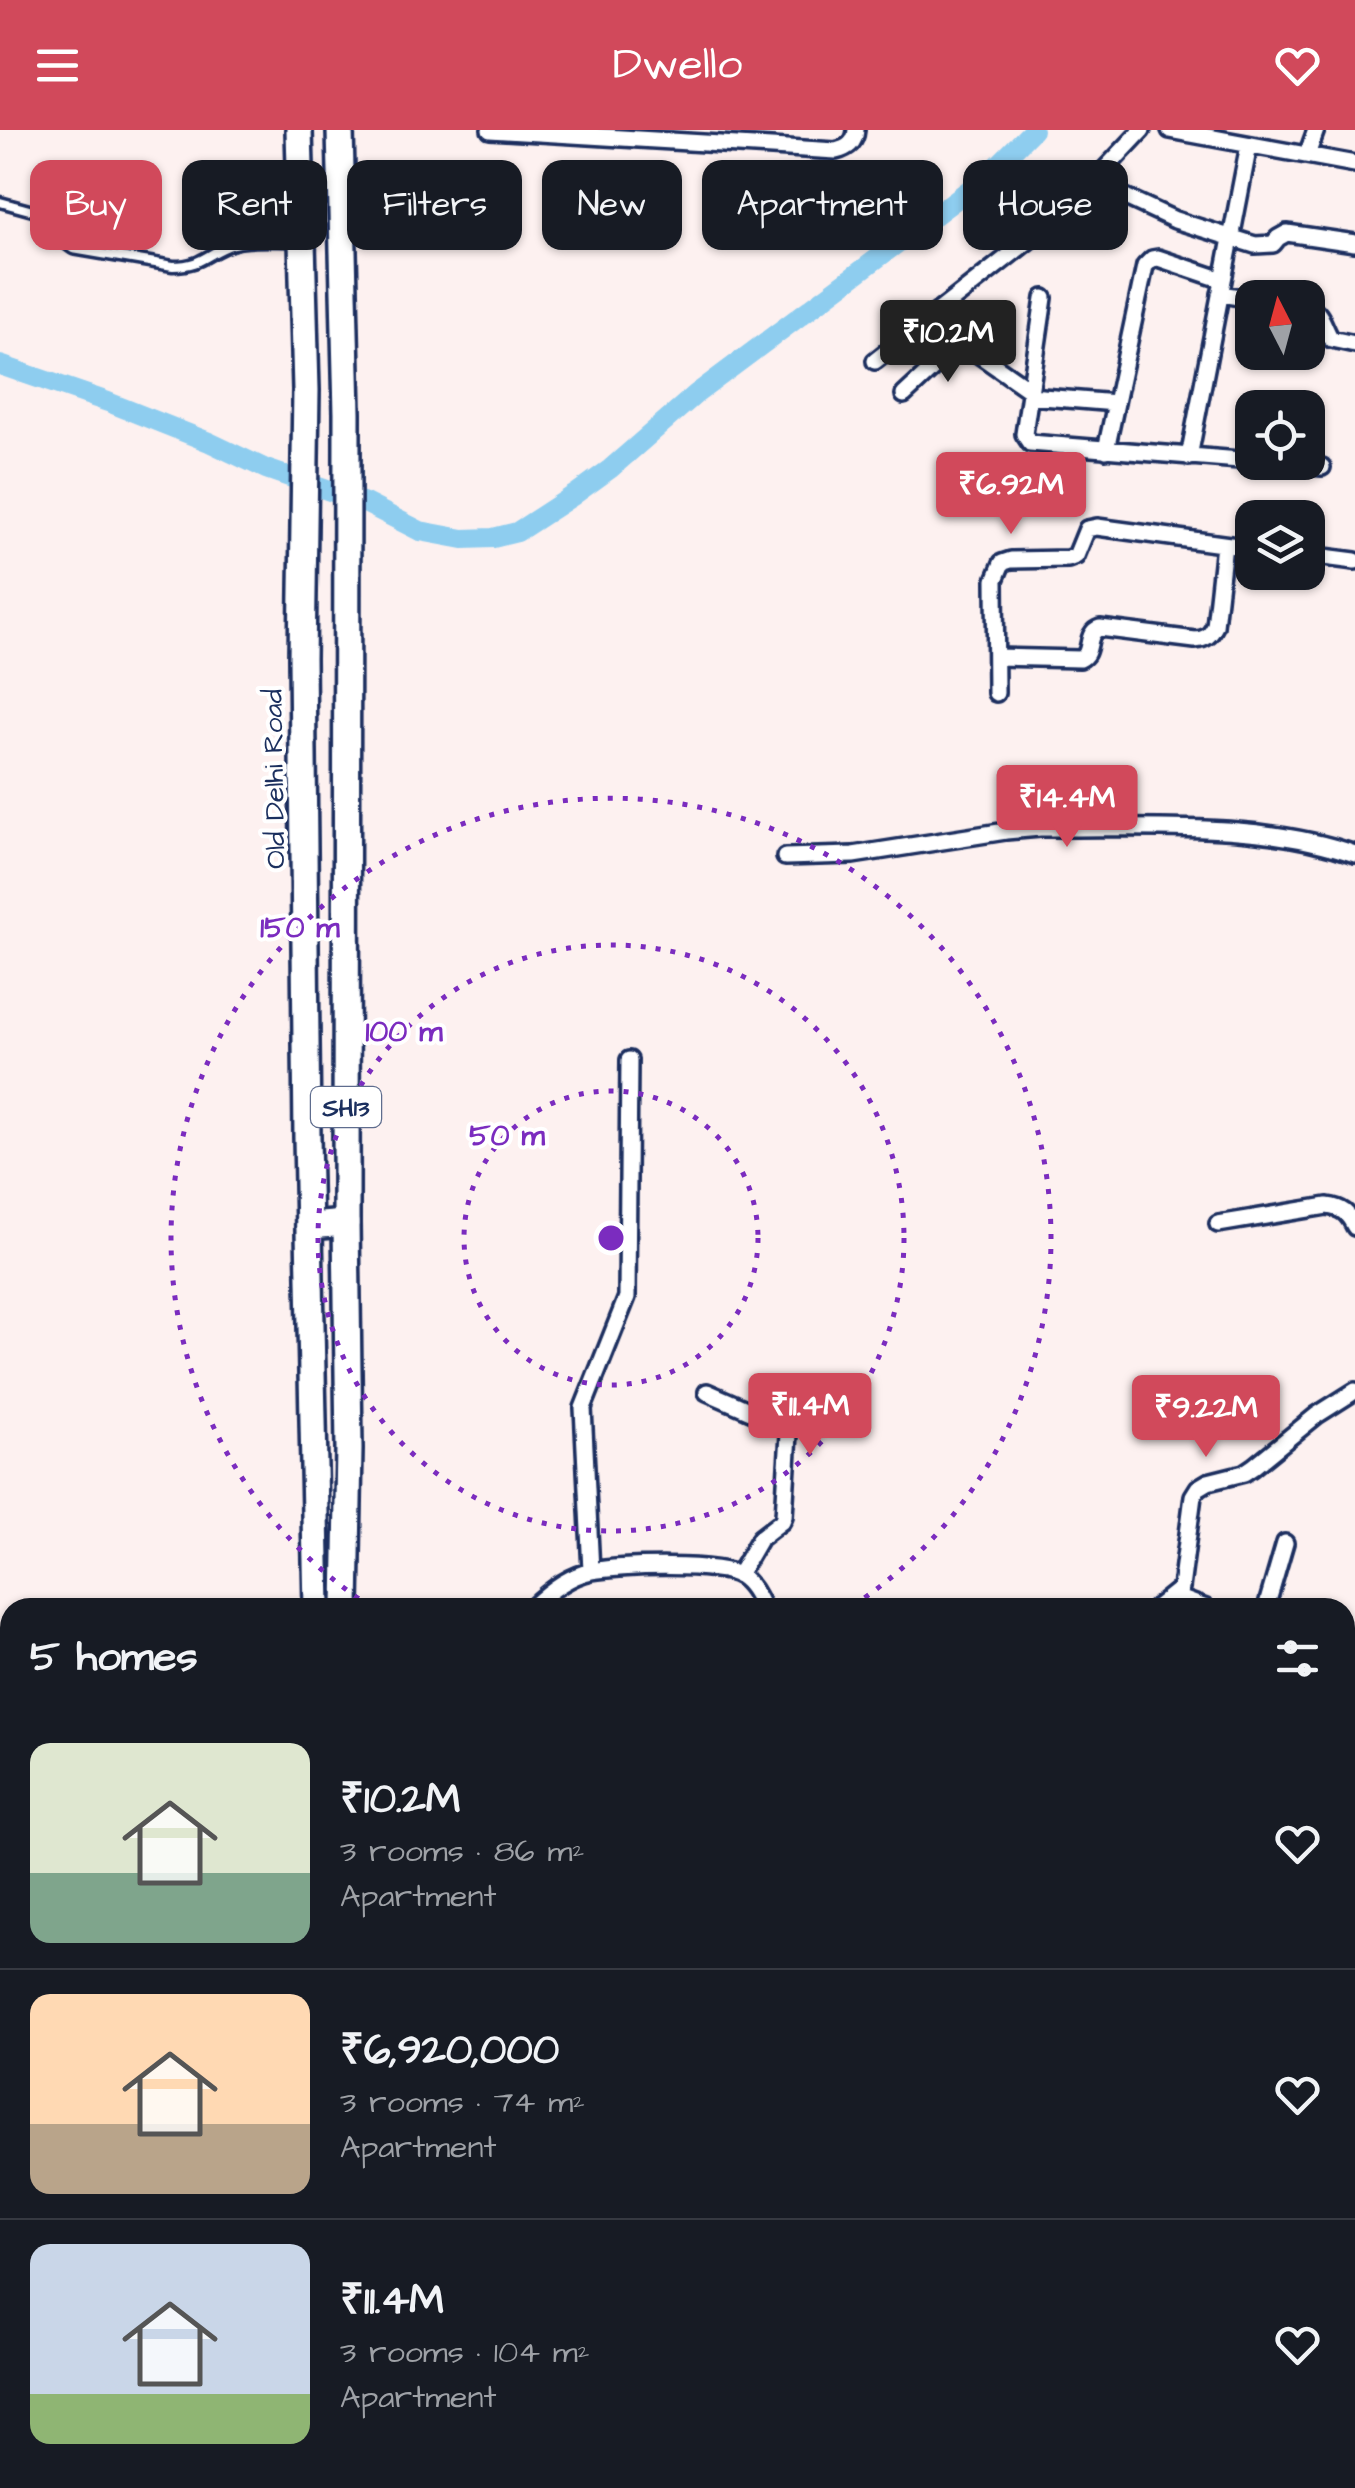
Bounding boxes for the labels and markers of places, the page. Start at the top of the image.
pin: ₹10.2M [867,300,1029,385]
pin: ₹6.92M [930,452,1092,537]
pin: ₹14.4M [986,765,1148,850]
centre of rings [593,1220,629,1256]
pin: ₹11.4M [729,1373,891,1458]
pin: ₹9.22M [1125,1375,1287,1460]

